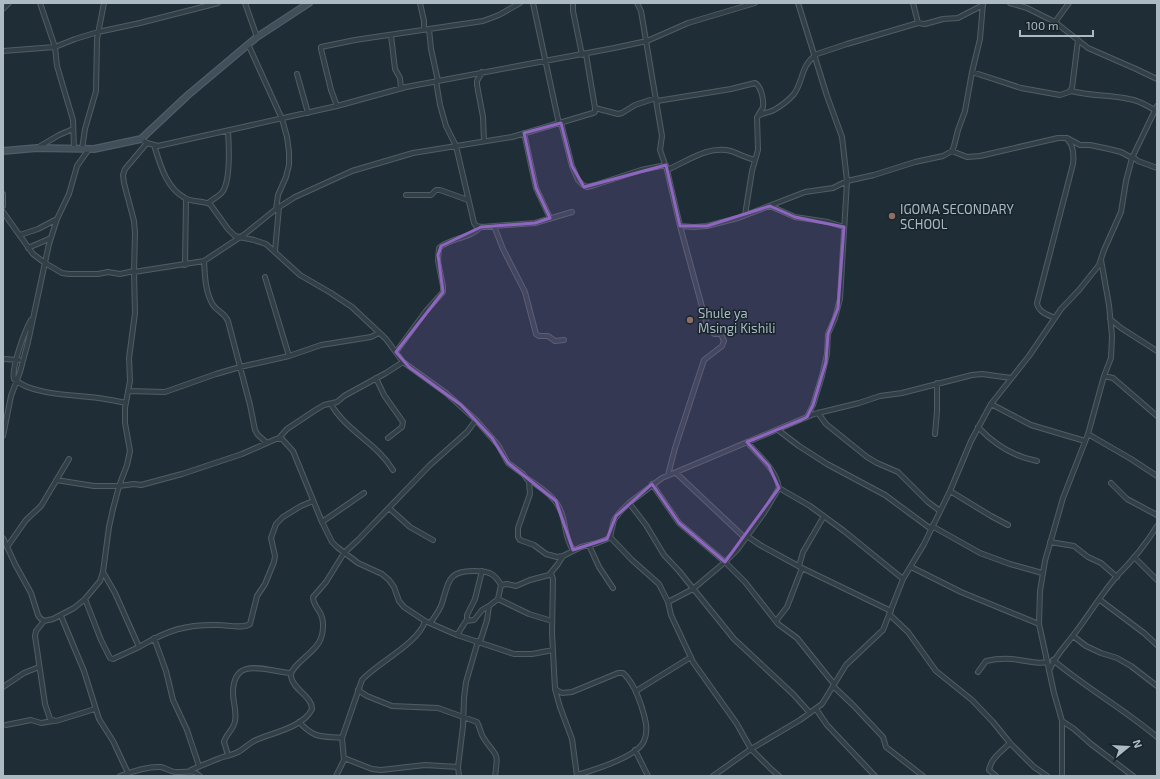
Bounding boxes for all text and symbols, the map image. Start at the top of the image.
scale bar [1020,12,1093,38]
text: 100 m [1026,18,1058,32]
place label: IGOMA SECONDARY SCHOOL [900,201,1015,232]
marker: IGOMA SECONDARY SCHOOL [887,211,897,221]
place label: Shule ya Msingi Kishili [698,305,776,336]
marker: Shule ya Msingi Kishili [685,315,695,325]
north arrow [1108,727,1148,767]
text: N [1131,738,1145,750]

